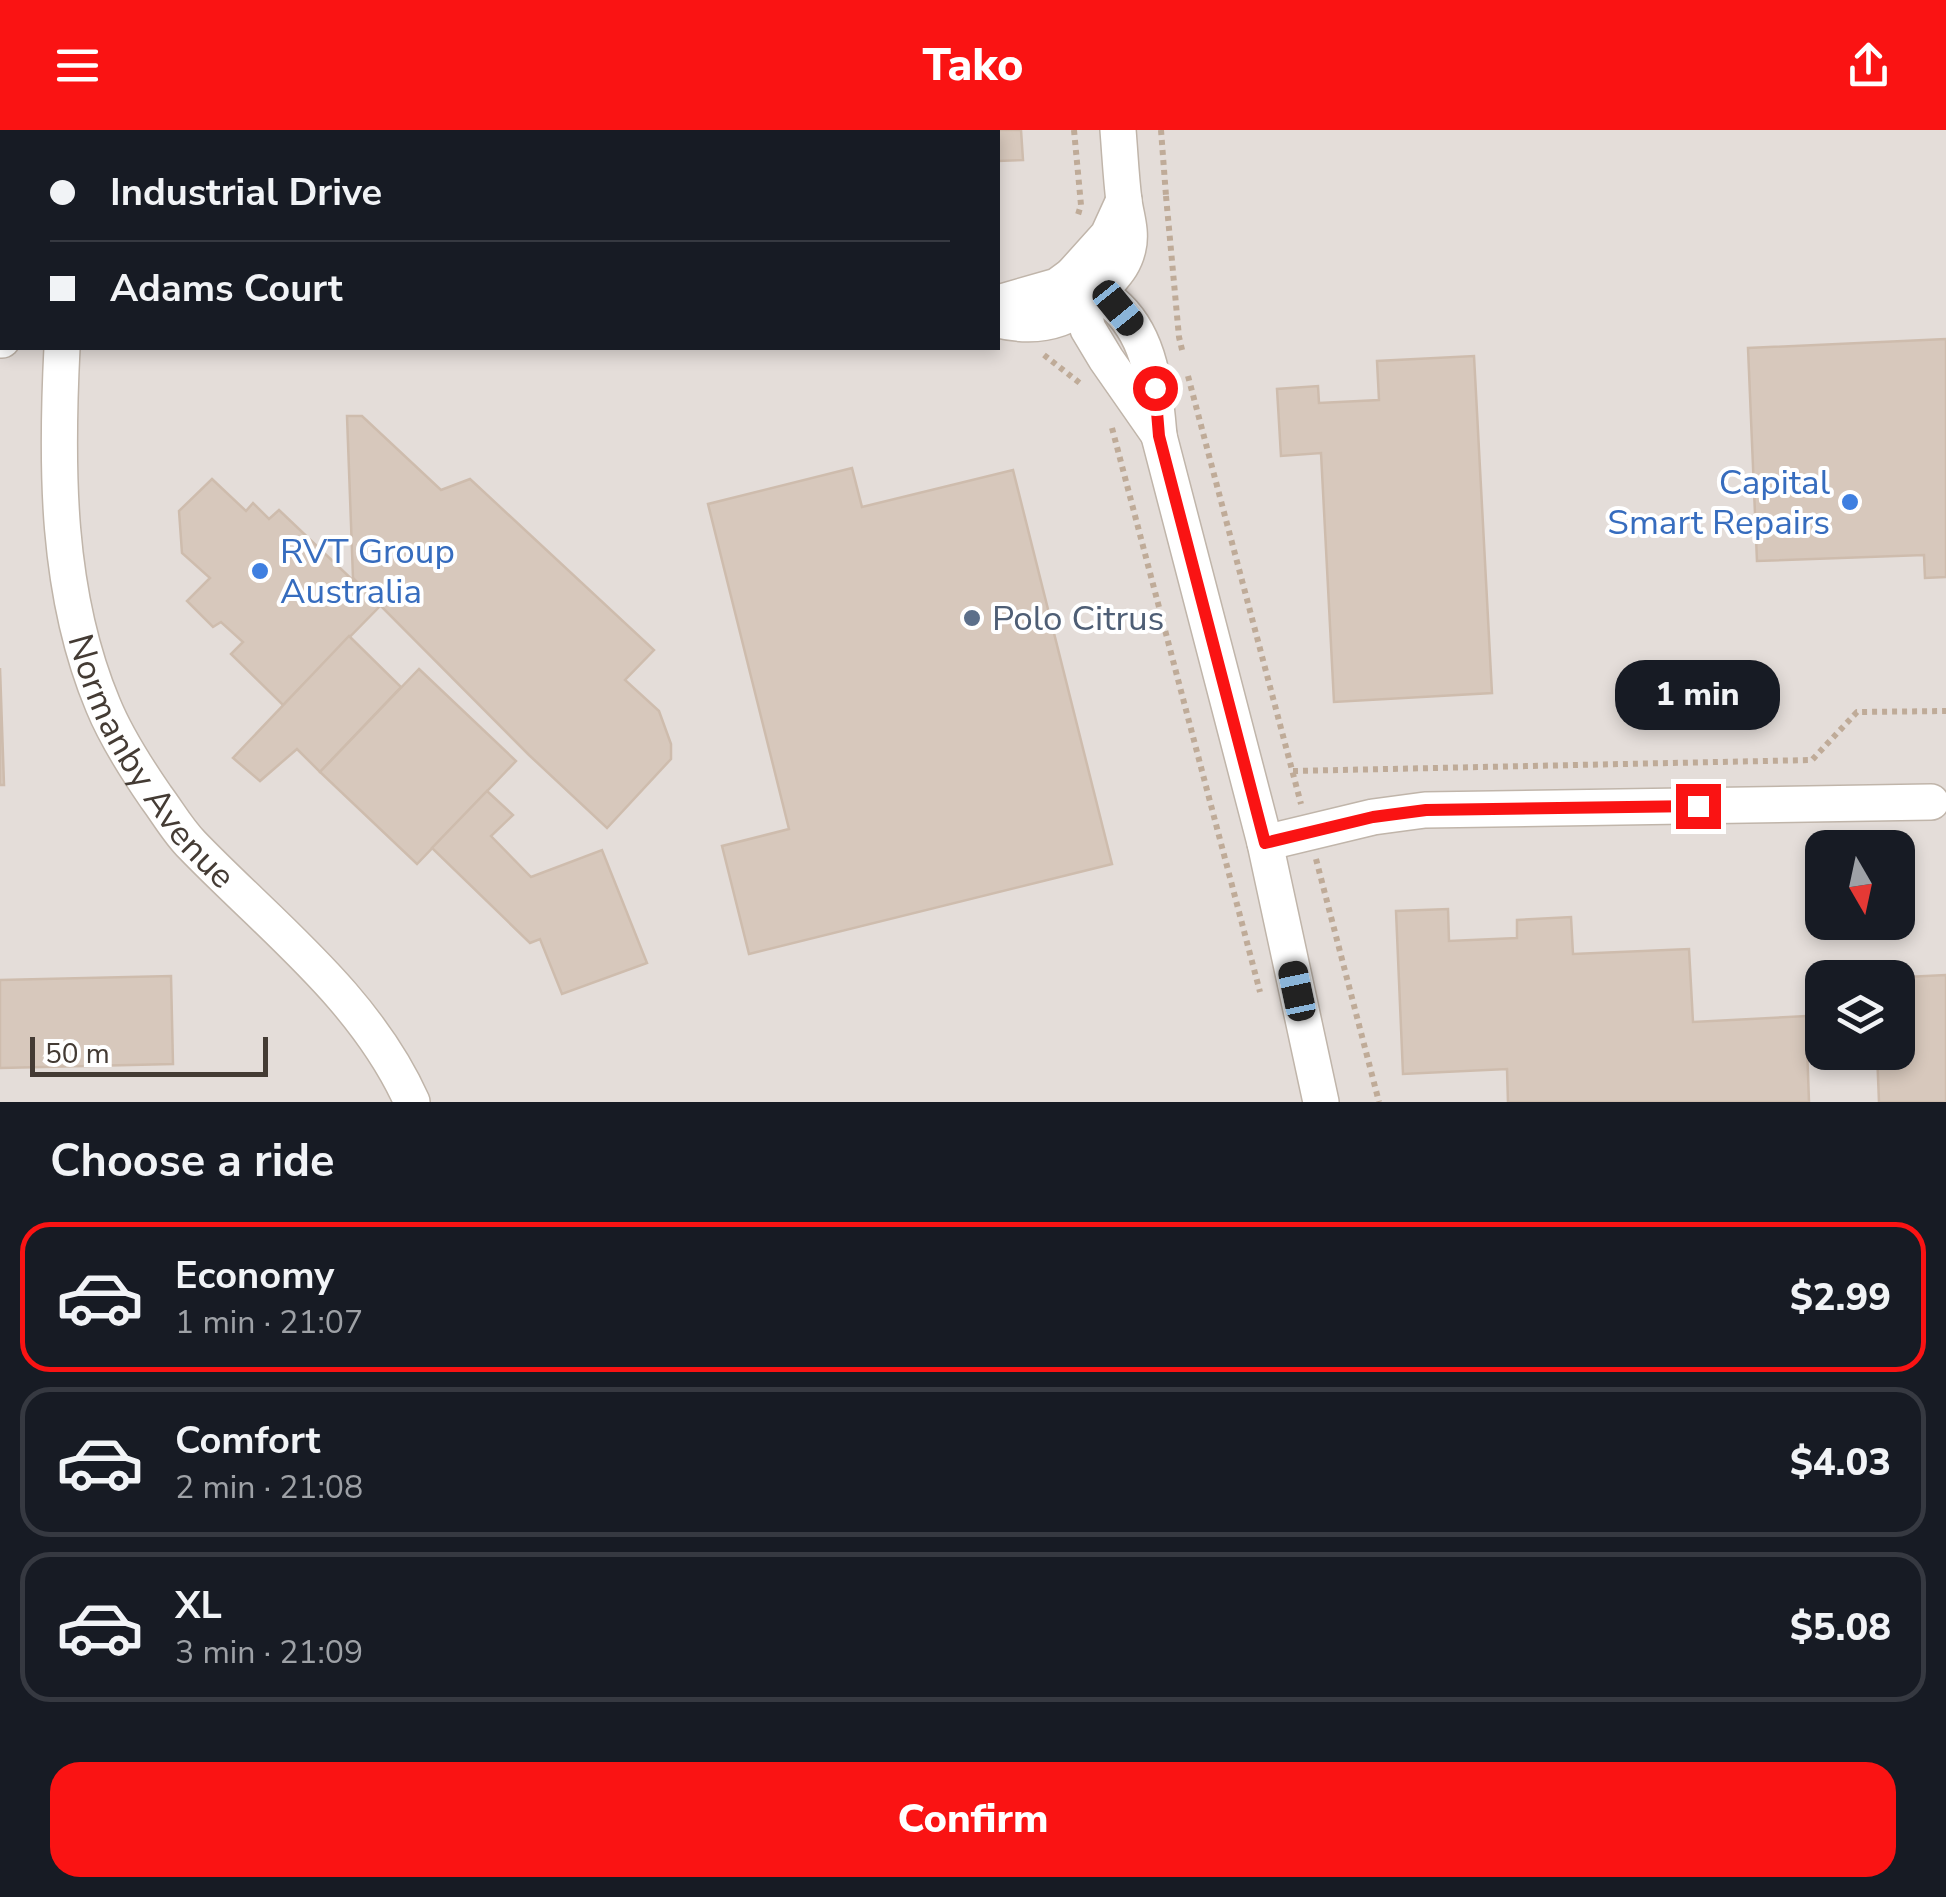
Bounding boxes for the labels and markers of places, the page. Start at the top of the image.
place label: Capital Smart Repairs [1607,459,1831,546]
marker: Capital Smart Repairs [1839,491,1861,513]
place label: RVT Group Australia [280,528,455,615]
marker: RVT Group Australia [249,560,271,582]
place label: Polo Citrus [992,595,1164,642]
marker: Polo Citrus [961,607,983,629]

